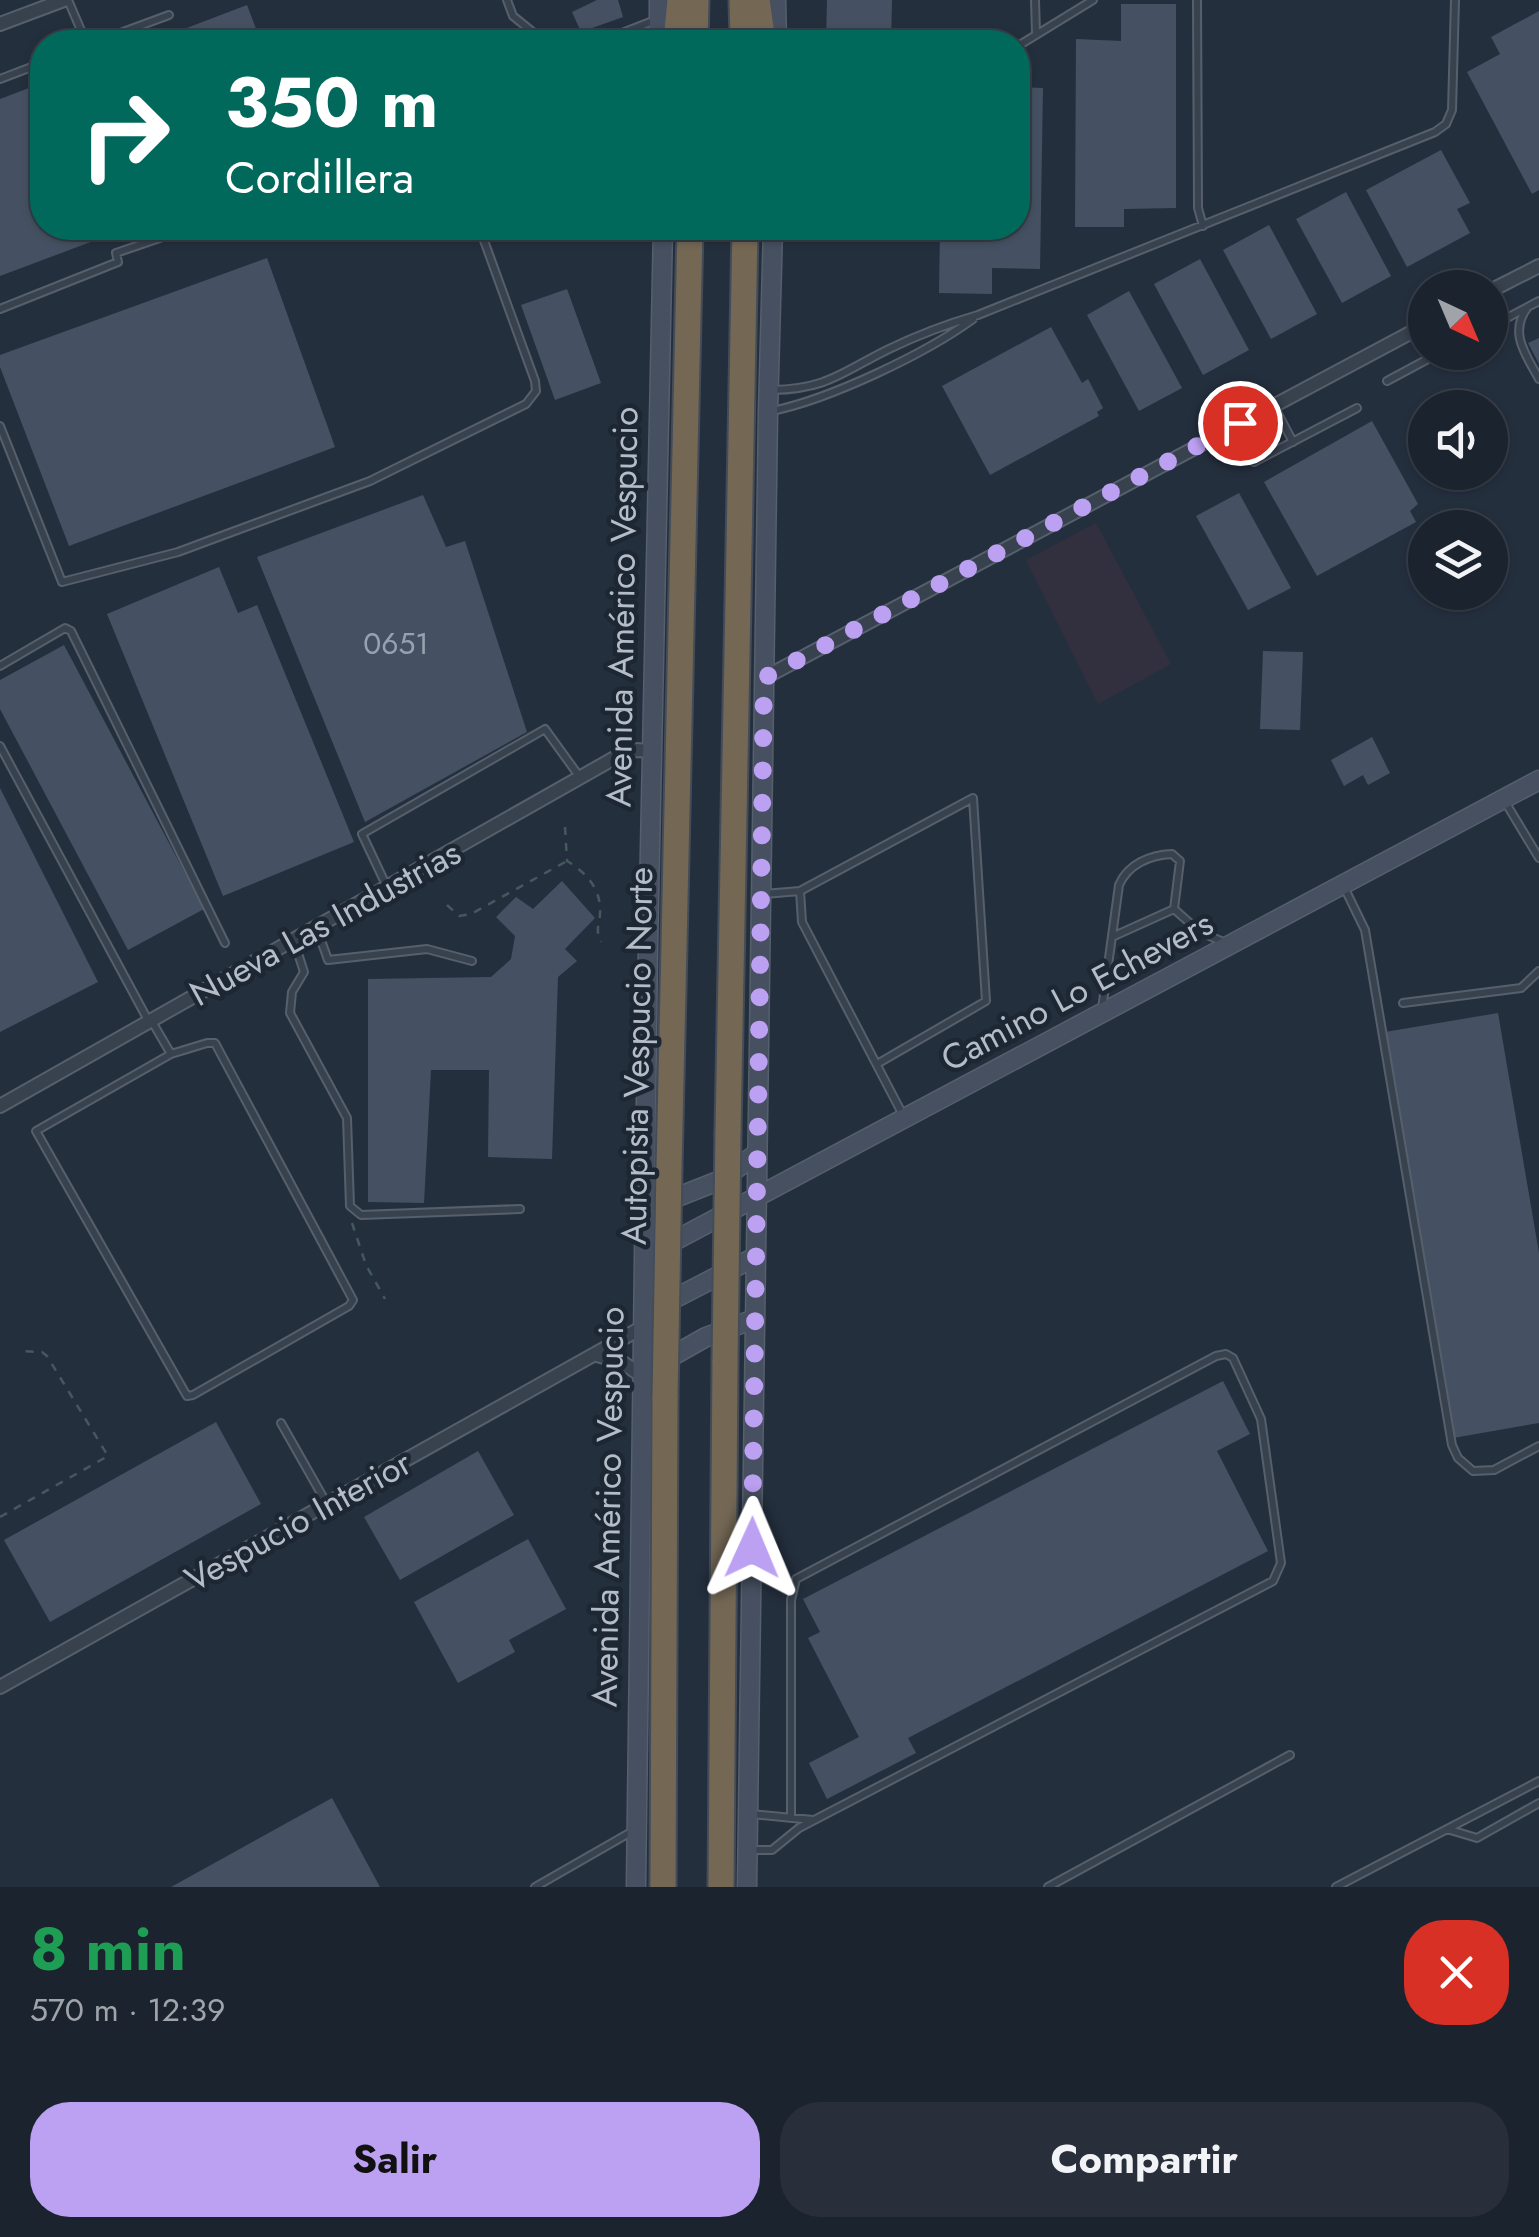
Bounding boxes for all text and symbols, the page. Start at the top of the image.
text: 350 m [225,52,438,153]
icon: right [60,70,190,200]
text: Cordillera [225,145,414,210]
north arrow [1408,270,1508,370]
map controls [1408,270,1508,610]
pin [1198,381,1283,466]
button: sound [1408,390,1508,490]
icon: arrive [1213,396,1268,451]
street label: Avenida Américo Vespucio [594,406,650,808]
button: layers [1408,510,1508,610]
house number: 0651 [363,622,429,665]
street label: Nueva Las Industrias [180,828,470,1018]
street label: Autopista Vespucio Norte [609,867,665,1245]
street label: Camino Lo Echevers [932,898,1222,1084]
street label: Avenida Américo Vespucio [580,1306,636,1708]
street label: Vespucio Interior [176,1438,420,1604]
position arrow [700,1496,804,1600]
text: 8 min [30,1906,186,1993]
button: close [1404,1920,1509,2025]
text: 570 m · 12:39 [30,1987,226,2033]
button: Salir [30,2102,760,2217]
button: Compartir [780,2102,1509,2217]

